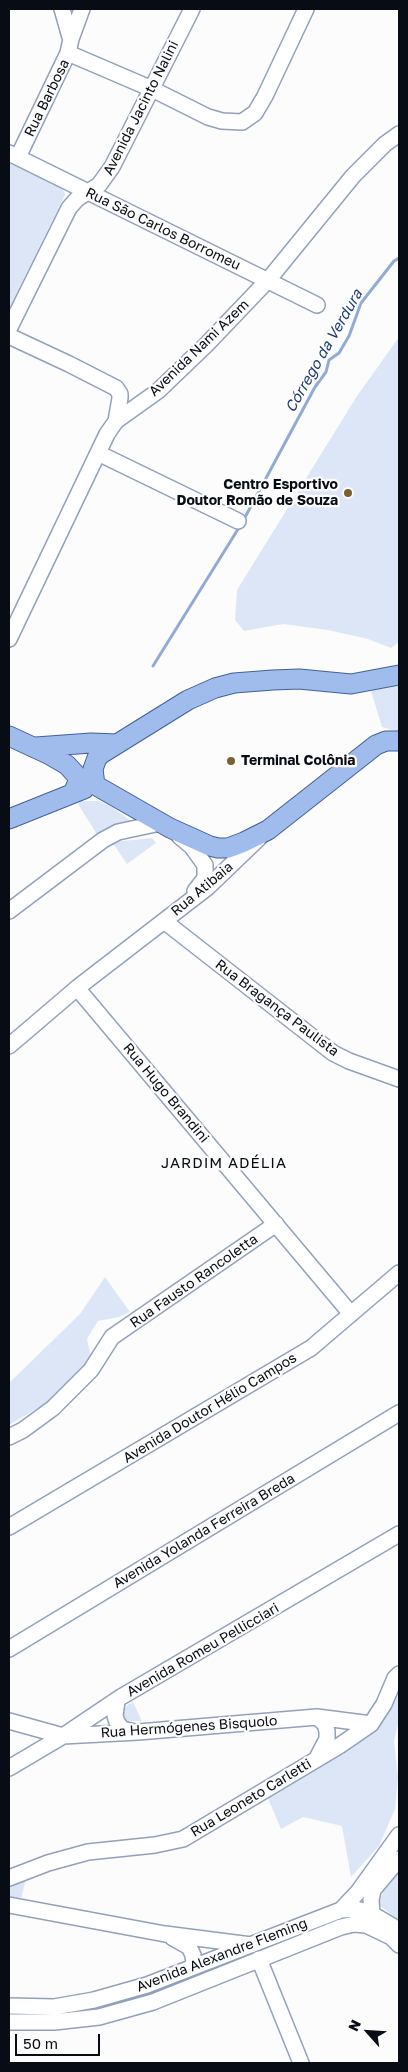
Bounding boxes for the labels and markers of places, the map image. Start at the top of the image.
place label: Centro Esportivo Doutor Romão de Souza [176,477,338,510]
marker: Centro Esportivo Doutor Romão de Souza [342,487,354,499]
place label: Terminal Colônia [241,753,355,769]
marker: Terminal Colônia [225,755,237,767]

